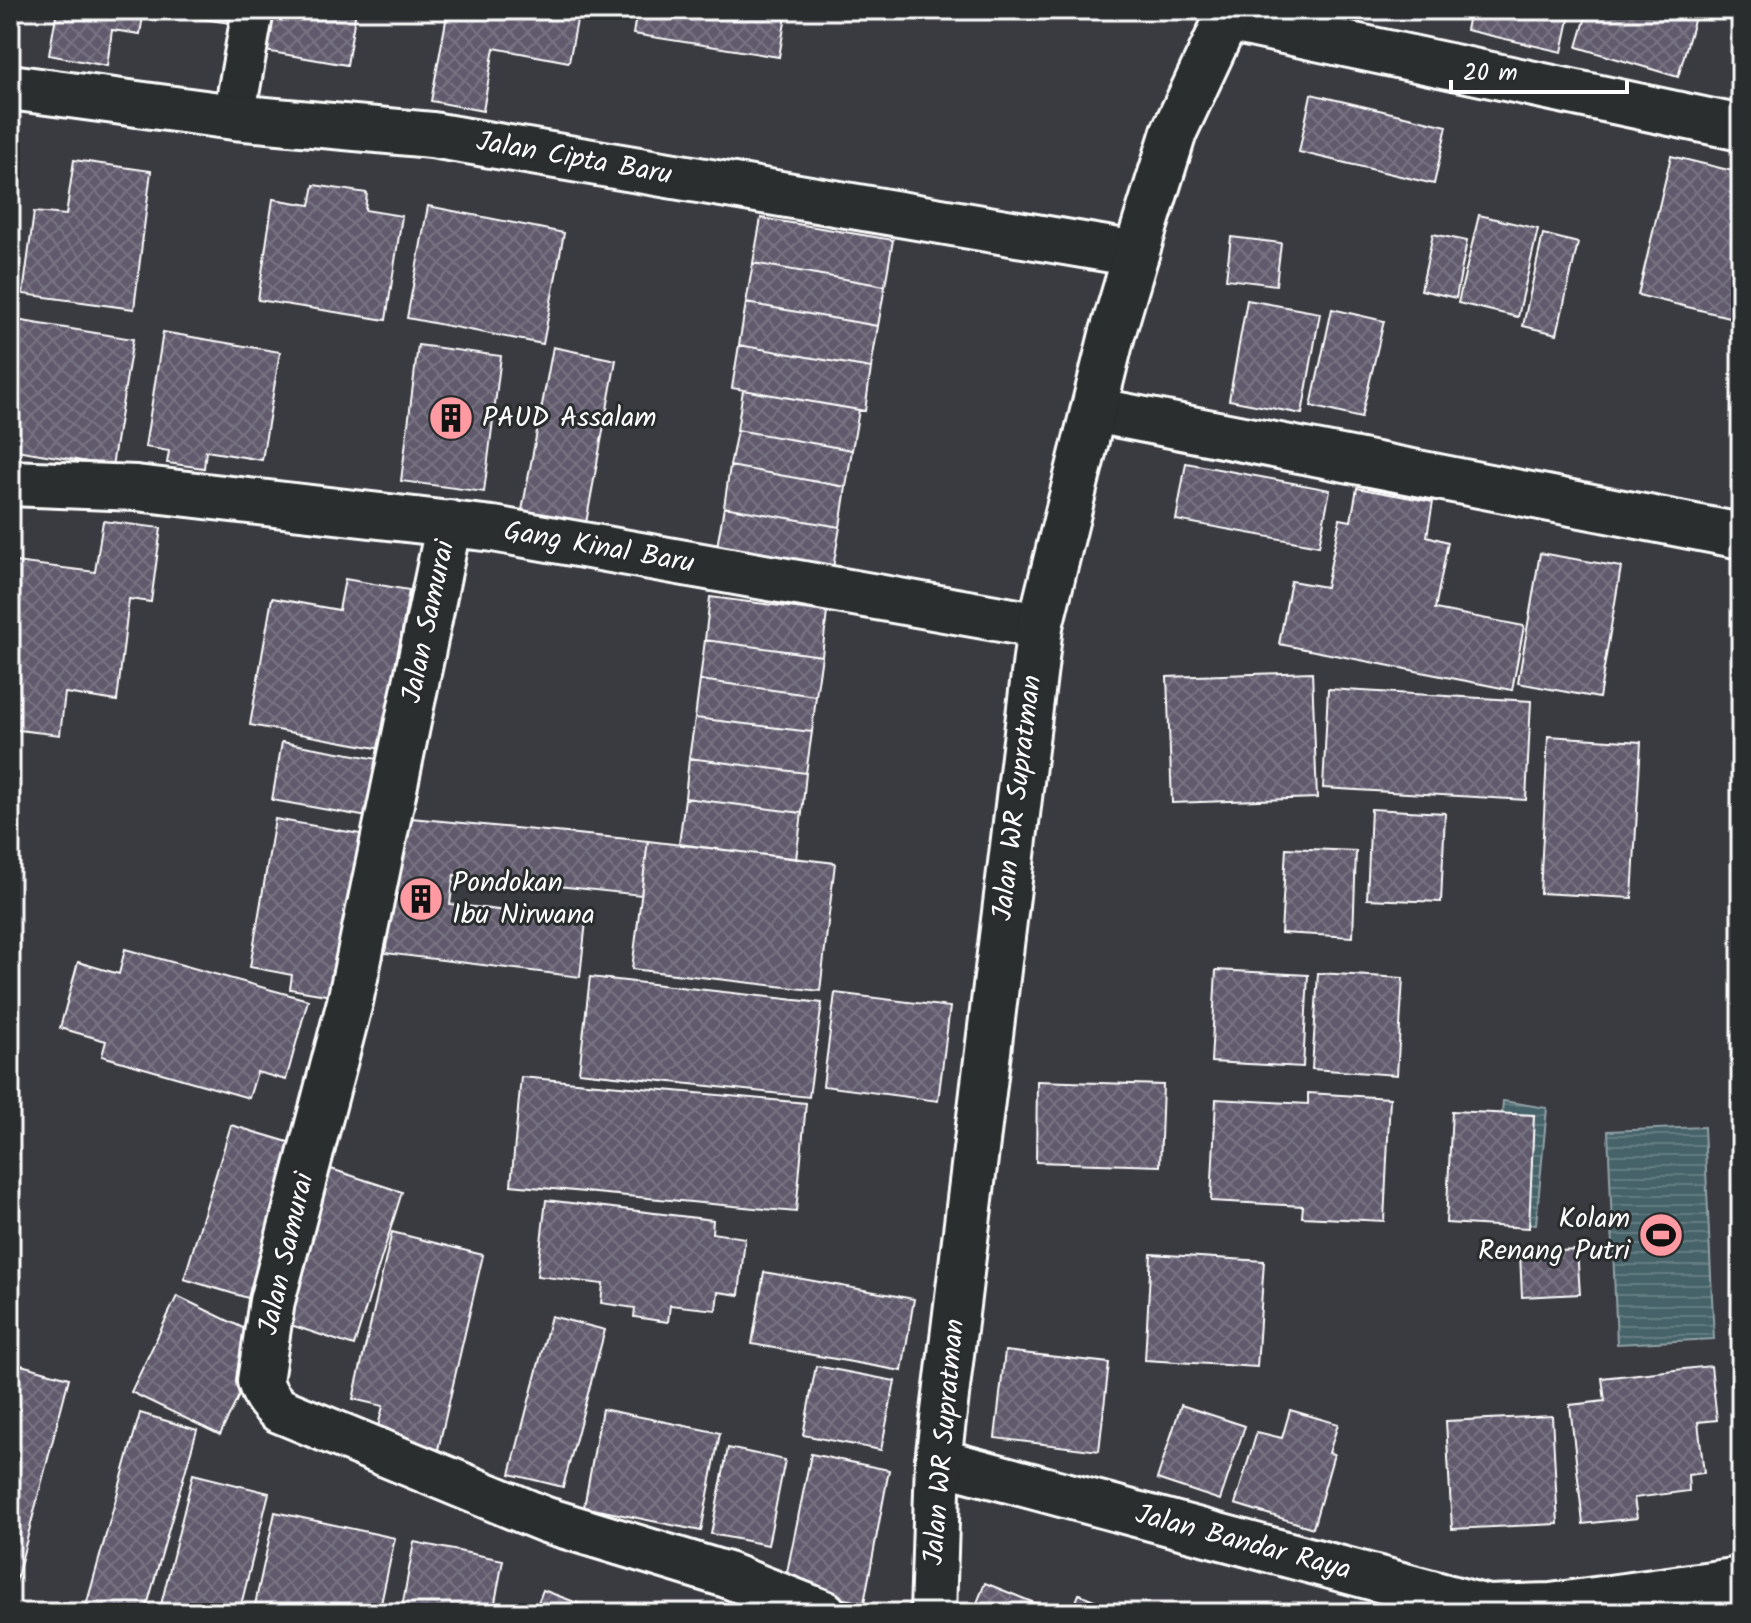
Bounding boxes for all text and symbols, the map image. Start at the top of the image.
scale bar [1451,44,1627,94]
text: 20 m [1463,54,1518,93]
street label: Jalan Cipta Baru [473,120,675,198]
building icon: PAUD Assalam [427,394,475,442]
place label: PAUD Assalam [482,396,657,441]
street label: Gang Kinal Baru [500,509,698,587]
street label: Jalan Samurai [390,535,468,707]
street label: Jalan WR Supratman [981,673,1055,923]
place label: Pondokan Ibu Nirwana [452,861,595,938]
building icon: Pondokan Ibu Nirwana [397,875,445,923]
street label: Jalan Samurai [246,1167,328,1340]
place label: Kolam Renang Putri [1478,1197,1631,1274]
sports icon: Kolam Renang Putri [1637,1211,1685,1259]
street label: Jalan WR Supratman [912,1317,978,1567]
street label: Jalan Bandar Raya [1130,1493,1356,1593]

